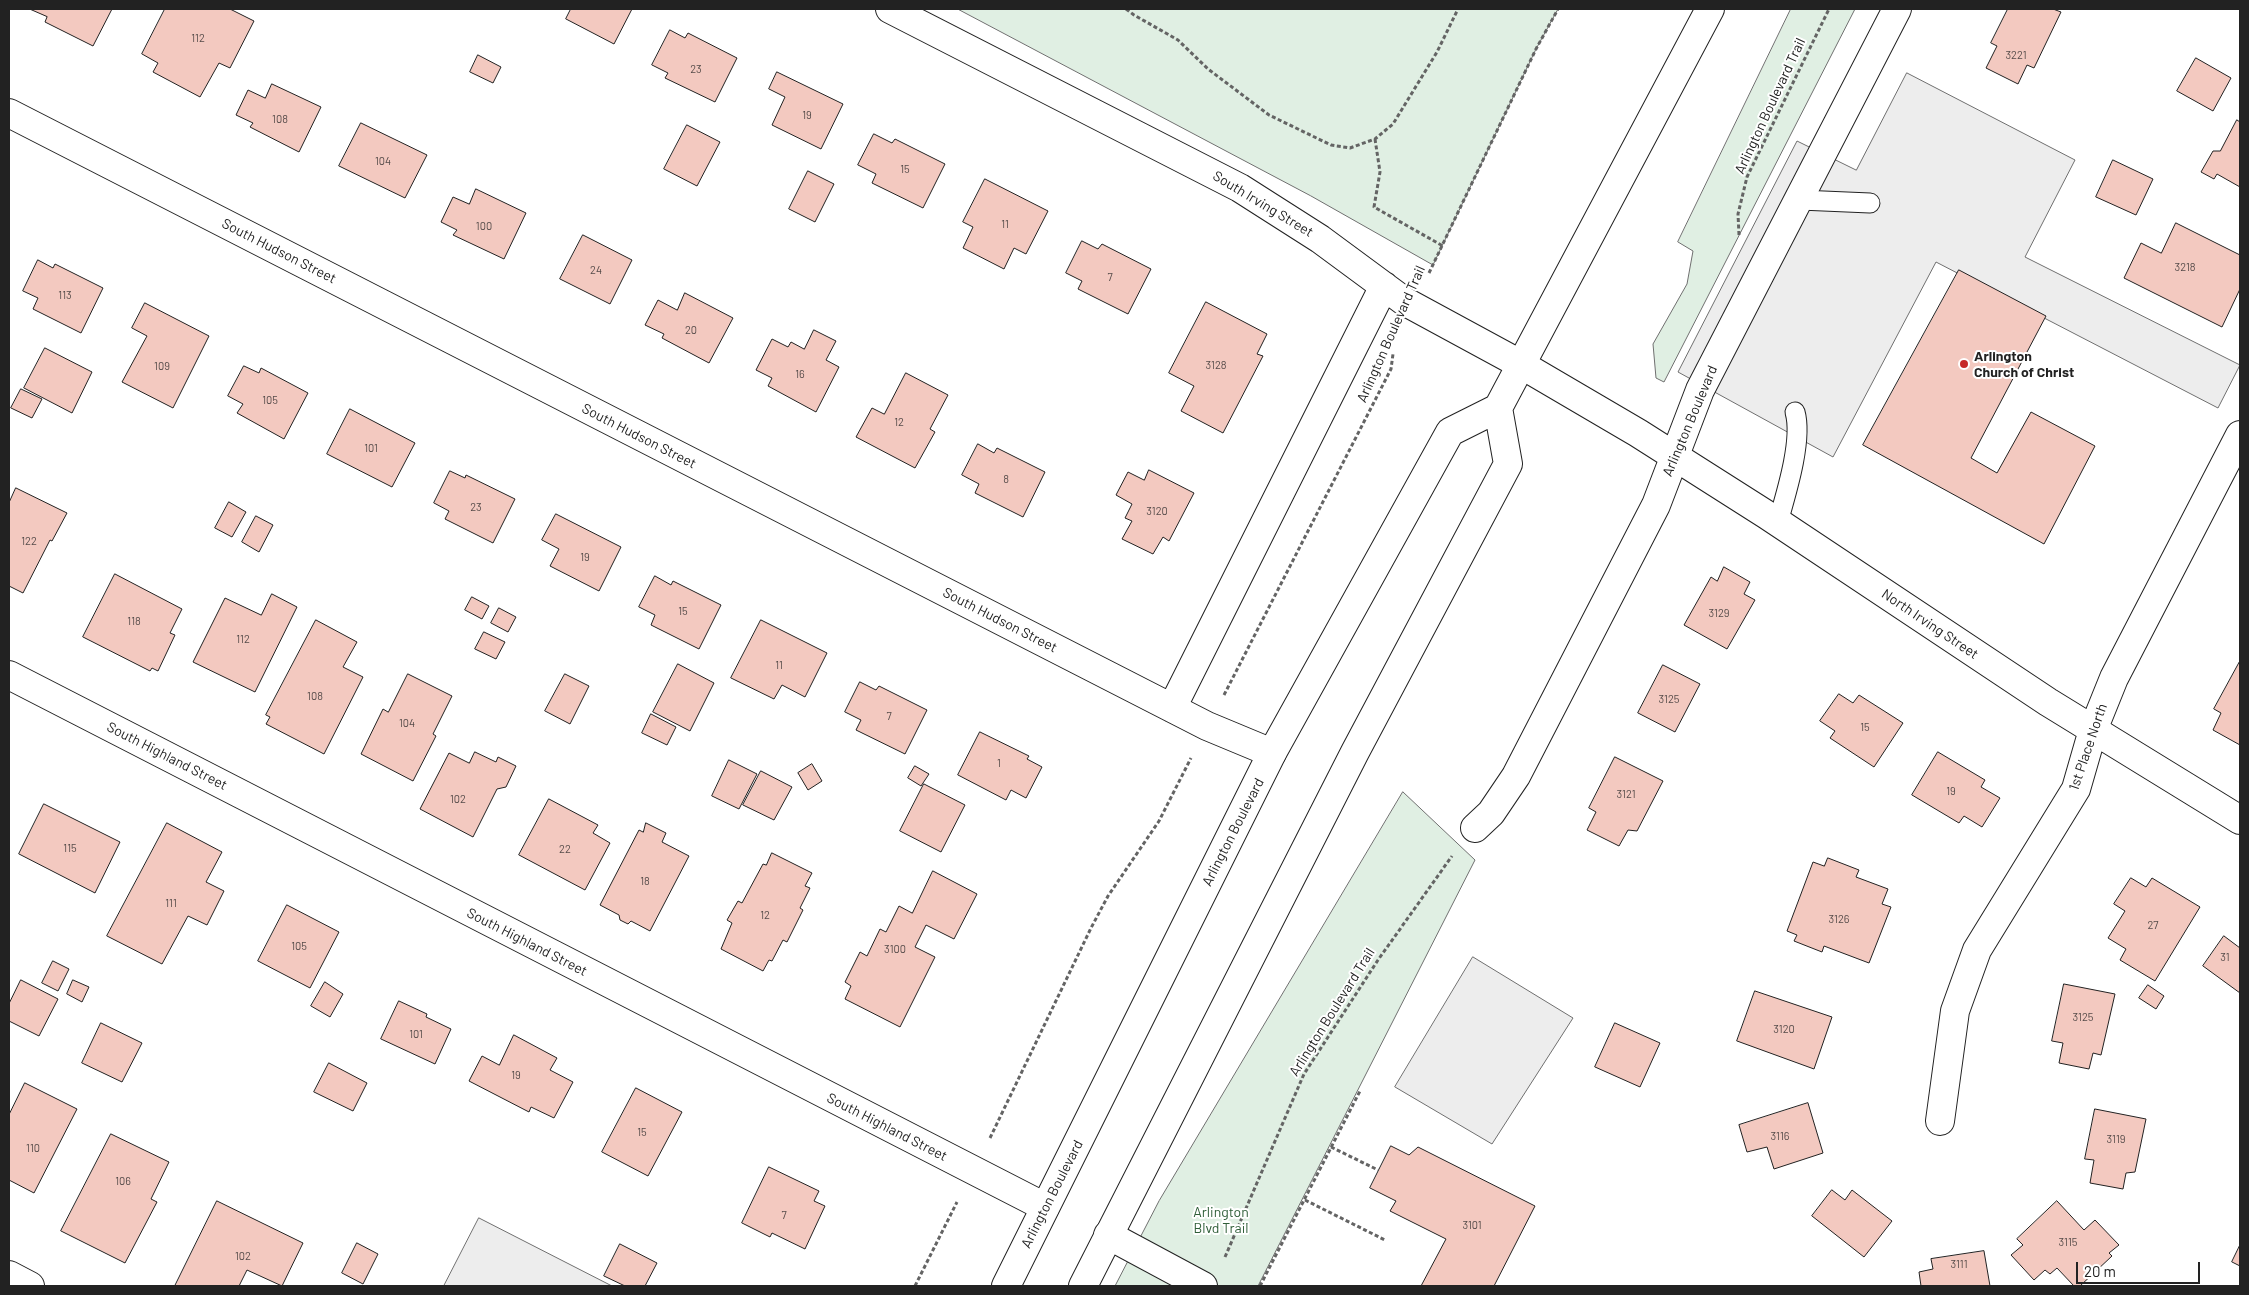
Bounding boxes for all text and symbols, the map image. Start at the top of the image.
house number: 112 [191,31,205,45]
street label: Arlington Boulevard Trail [1731,35,1809,177]
house number: 3221 [2005,48,2027,62]
house number: 23 [690,62,702,76]
house number: 19 [802,108,812,122]
house number: 108 [272,112,288,126]
house number: 104 [375,154,391,168]
house number: 15 [900,162,910,176]
street label: South Irving Street [1210,167,1316,241]
street label: South Hudson Street [219,215,339,287]
house number: 11 [1001,217,1009,231]
house number: 100 [476,219,492,233]
house number: 3218 [2175,260,2195,274]
house number: 24 [590,263,602,277]
street label: Arlington Boulevard Trail [1353,263,1429,405]
house number: 7 [1107,270,1113,284]
house number: 113 [58,288,72,302]
house number: 20 [685,323,697,337]
place label: Arlington Church of Christ [1974,348,2074,381]
house number: 3128 [1205,358,1227,372]
marker: Arlington Church of Christ [1958,358,1970,370]
house number: 109 [154,359,170,373]
street label: Arlington Boulevard [1659,363,1721,479]
house number: 16 [795,367,805,381]
house number: 105 [262,393,278,407]
street label: South Hudson Street [579,400,699,472]
house number: 12 [894,415,904,429]
house number: 101 [364,441,378,455]
house number: 8 [1003,472,1009,486]
house number: 23 [470,500,482,514]
house number: 3120 [1146,504,1168,518]
house number: 122 [21,534,37,548]
house number: 19 [580,550,590,564]
street label: South Hudson Street [940,584,1060,656]
street label: North Irving Street [1878,585,1982,663]
house number: 15 [678,604,688,618]
house number: 3129 [1708,606,1730,620]
house number: 118 [127,614,141,628]
house number: 112 [236,632,250,646]
house number: 11 [775,658,783,672]
house number: 108 [307,689,323,703]
house number: 3125 [1659,692,1679,706]
street label: 1st Place North [2065,701,2111,793]
house number: 7 [886,709,892,723]
house number: 104 [399,716,415,730]
street label: South Highland Street [104,718,230,794]
house number: 15 [1860,720,1870,734]
house number: 1 [997,756,1001,770]
street label: Arlington Boulevard [1198,775,1268,889]
house number: 19 [1946,784,1956,798]
house number: 3121 [1616,787,1636,801]
house number: 102 [450,792,466,806]
house number: 115 [63,841,77,855]
house number: 22 [559,842,571,856]
house number: 18 [640,874,650,888]
house number: 111 [165,896,177,910]
street label: South Highland Street [464,904,590,980]
house number: 12 [760,908,770,922]
house number: 3126 [1829,912,1849,926]
house number: 27 [2147,918,2159,932]
house number: 105 [291,939,307,953]
house number: 3100 [884,942,906,956]
street label: Arlington Boulevard Trail [1286,945,1378,1079]
house number: 31 [2220,950,2230,964]
house number: 3125 [2073,1010,2093,1024]
house number: 3120 [1773,1022,1795,1036]
house number: 101 [409,1027,423,1041]
house number: 19 [511,1068,521,1082]
street label: South Highland Street [824,1089,950,1165]
house number: 15 [637,1125,647,1139]
house number: 3116 [1771,1129,1789,1143]
house number: 3119 [2106,1132,2126,1146]
street label: Arlington Boulevard [1017,1137,1087,1251]
house number: 110 [26,1141,40,1155]
house number: 106 [115,1174,131,1188]
park label: Arlington Blvd Trail [1193,1204,1249,1236]
house number: 7 [781,1208,787,1222]
house number: 3101 [1462,1218,1482,1232]
house number: 3115 [2059,1235,2077,1249]
house number: 102 [235,1249,251,1263]
scale bar [2079,1252,2203,1284]
house number: 3111 [1950,1257,1968,1271]
text: 20 m [2084,1262,2116,1280]

